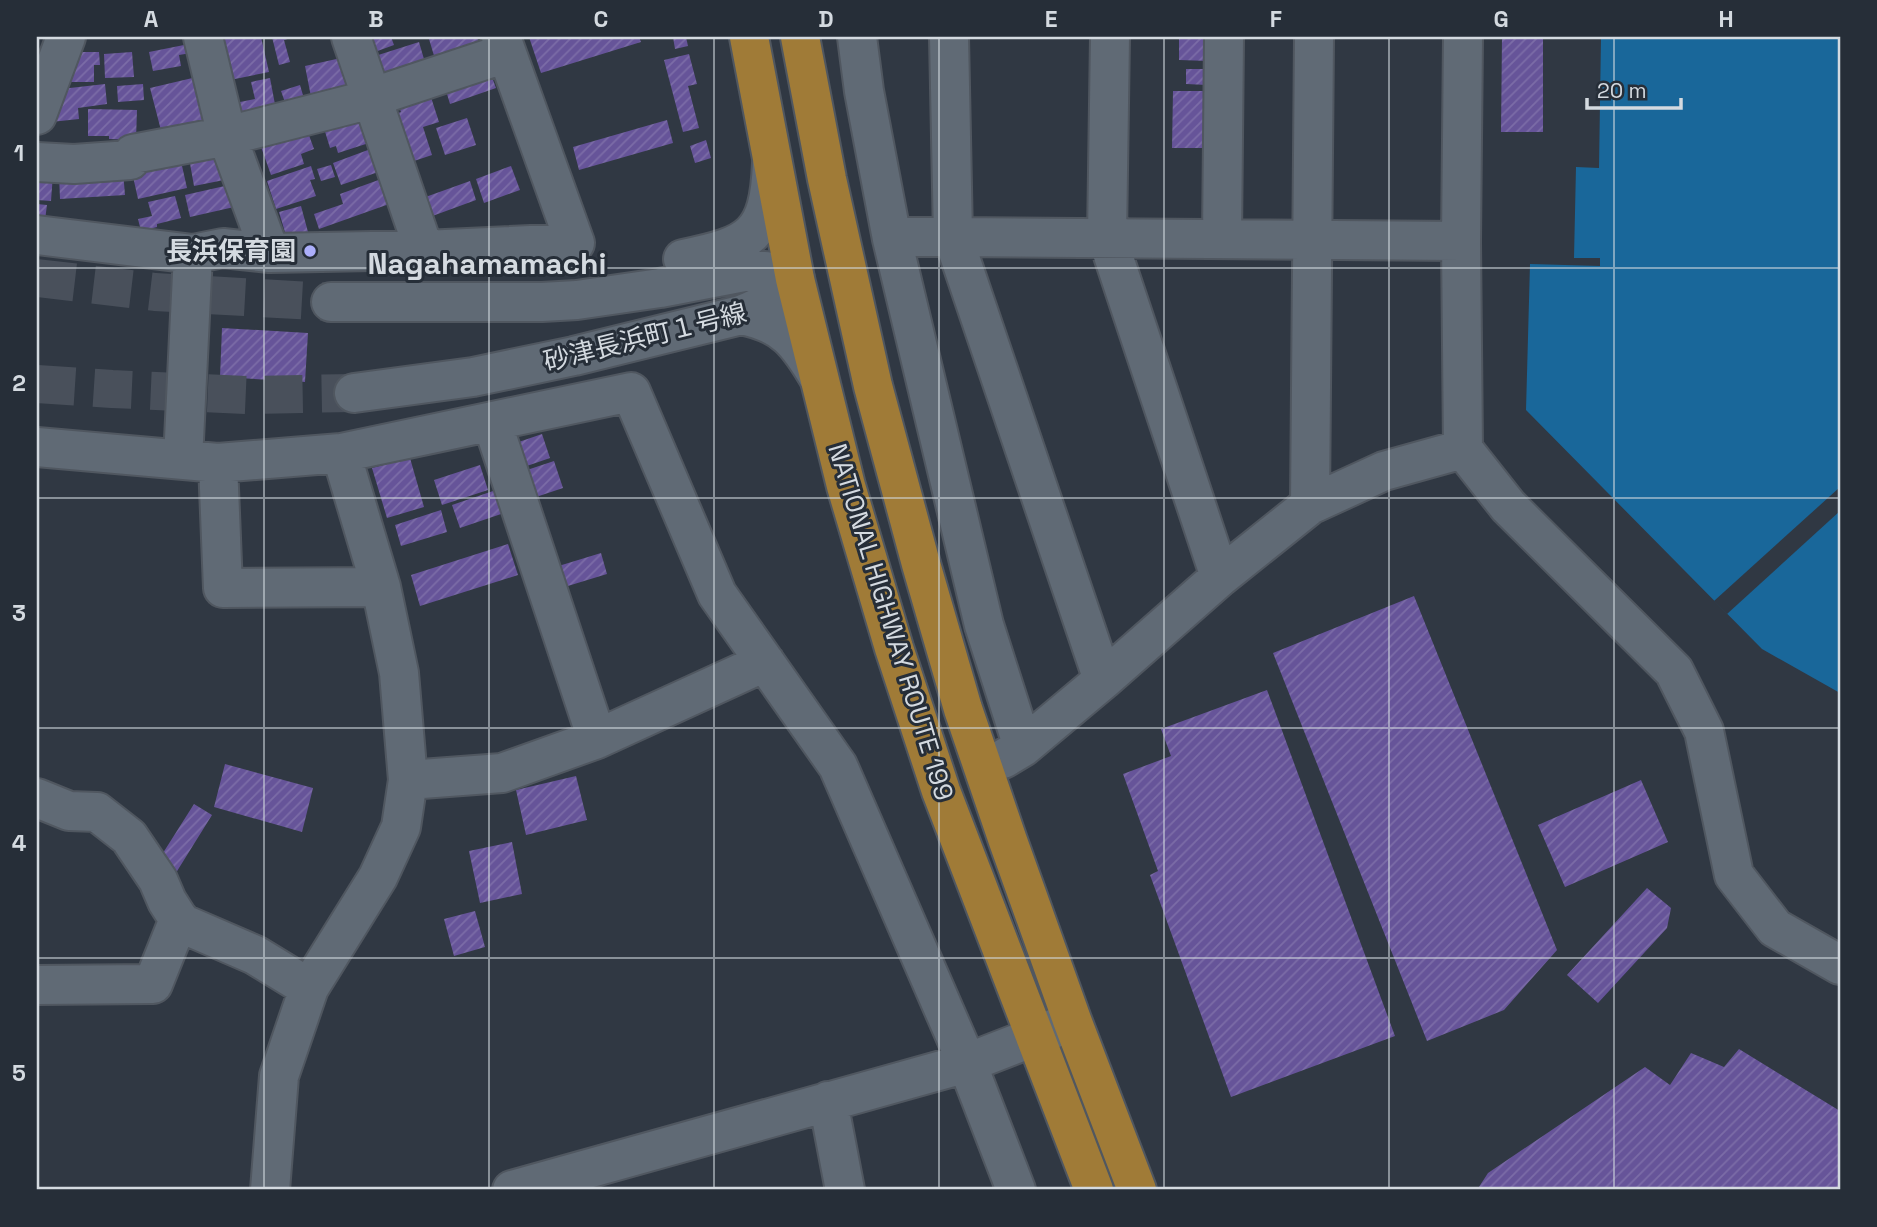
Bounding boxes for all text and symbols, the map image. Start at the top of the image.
text: A [144,4,159,34]
text: B [368,4,384,34]
text: C [594,4,608,34]
text: D [818,4,834,34]
text: E [1045,4,1057,34]
text: F [1270,4,1282,34]
text: G [1493,4,1509,34]
text: H [1718,4,1734,34]
scale bar [1587,66,1681,110]
text: 20 m [1597,77,1647,104]
text: 1 [14,138,24,168]
place label: 長浜保育園 [166,234,296,268]
marker: 長浜保育園 [302,243,318,259]
district label: Nagahamamachi [367,244,607,283]
street label: 砂津長浜町１号線 [540,295,750,379]
text: 2 [12,368,26,398]
street label: NATIONAL HIGHWAY ROUTE 199 [820,440,962,804]
text: 3 [12,598,26,628]
text: 4 [12,828,27,858]
text: 5 [12,1058,26,1088]

